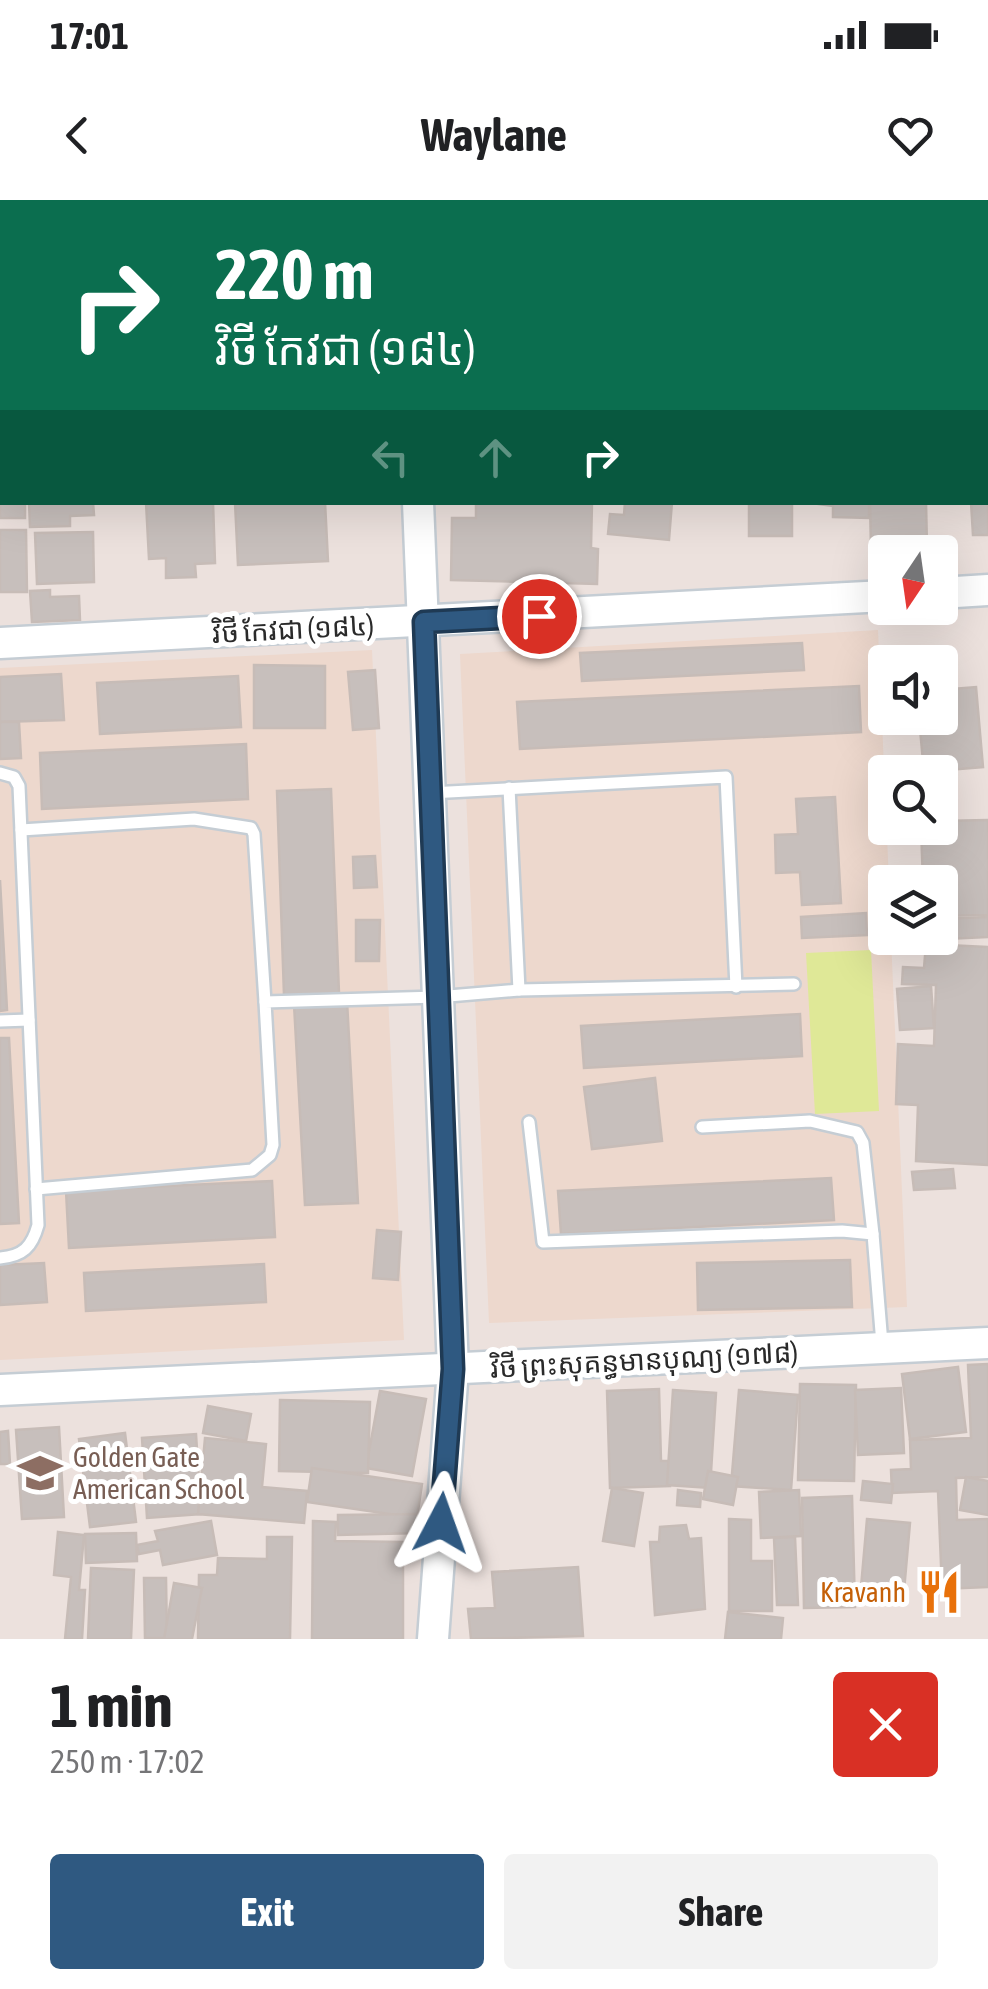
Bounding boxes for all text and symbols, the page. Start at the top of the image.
text: 17:01 [50,14,129,57]
icon: back [50,108,105,163]
icon: heart [883,108,938,163]
text: Waylane [421,109,567,161]
text: 220 m [215,234,374,314]
icon: right [50,240,180,370]
text: វិថី កែវជា (១៨៤) [215,323,476,375]
icon: left [363,430,418,485]
icon: ahead [468,430,523,485]
icon: right [573,430,628,485]
north arrow [868,535,958,625]
map controls [868,535,958,955]
pin [497,574,582,659]
icon: arrive [512,589,567,644]
street label: វិថី កែវជា (១៨៤) [211,607,375,649]
button: sound [868,645,958,735]
button: search [868,755,958,845]
button: layers [868,865,958,955]
street label: វិថី ព្រះសុគន្ធមានបុណ្យ (១៧៨) [489,1334,799,1387]
place label: Golden Gate American School [73,1441,245,1505]
school or university icon: Golden Gate American School [16,1449,64,1497]
position arrow [389,1471,493,1575]
restaurant icon: Kravanh [915,1568,963,1616]
place label: Kravanh [820,1576,906,1608]
text: 1 min [50,1671,173,1740]
button: close [833,1672,938,1777]
text: 250 m · 17:02 [50,1743,205,1780]
button: Exit [50,1854,484,1969]
button: Share [504,1854,938,1969]

